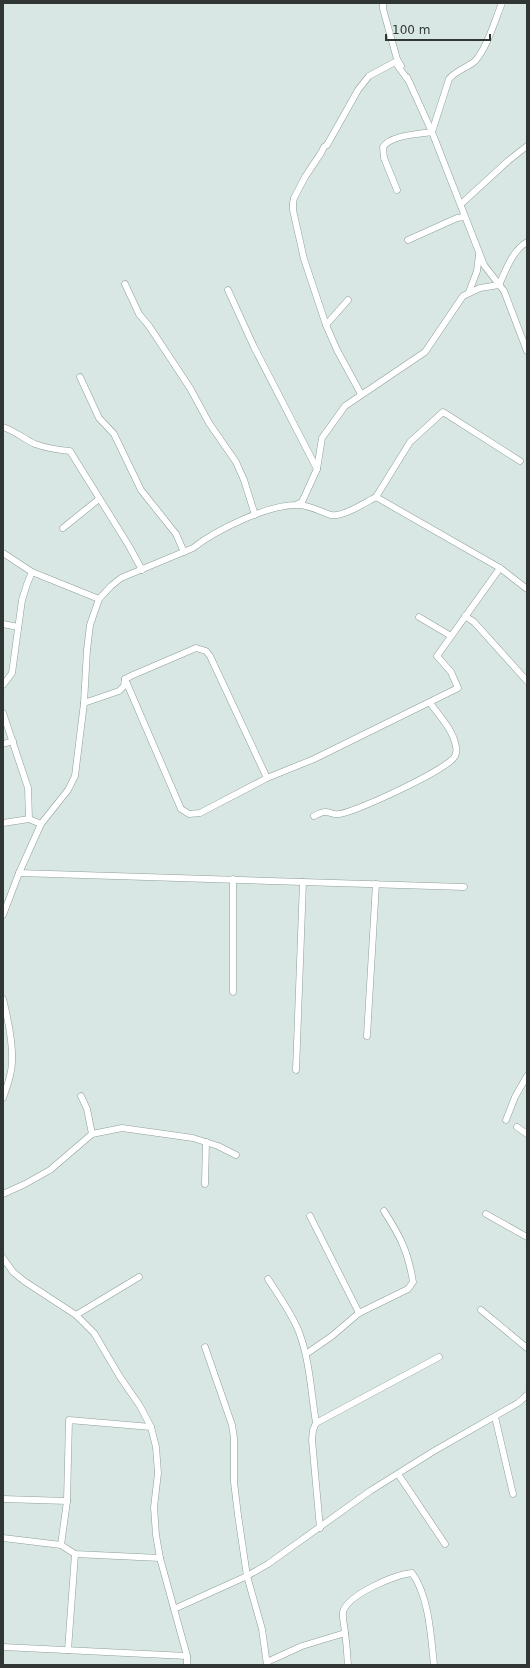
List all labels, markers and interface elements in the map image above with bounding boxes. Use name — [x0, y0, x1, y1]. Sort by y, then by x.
scale bar — [386, 16, 490, 42]
text: 100 m — [392, 23, 430, 37]

